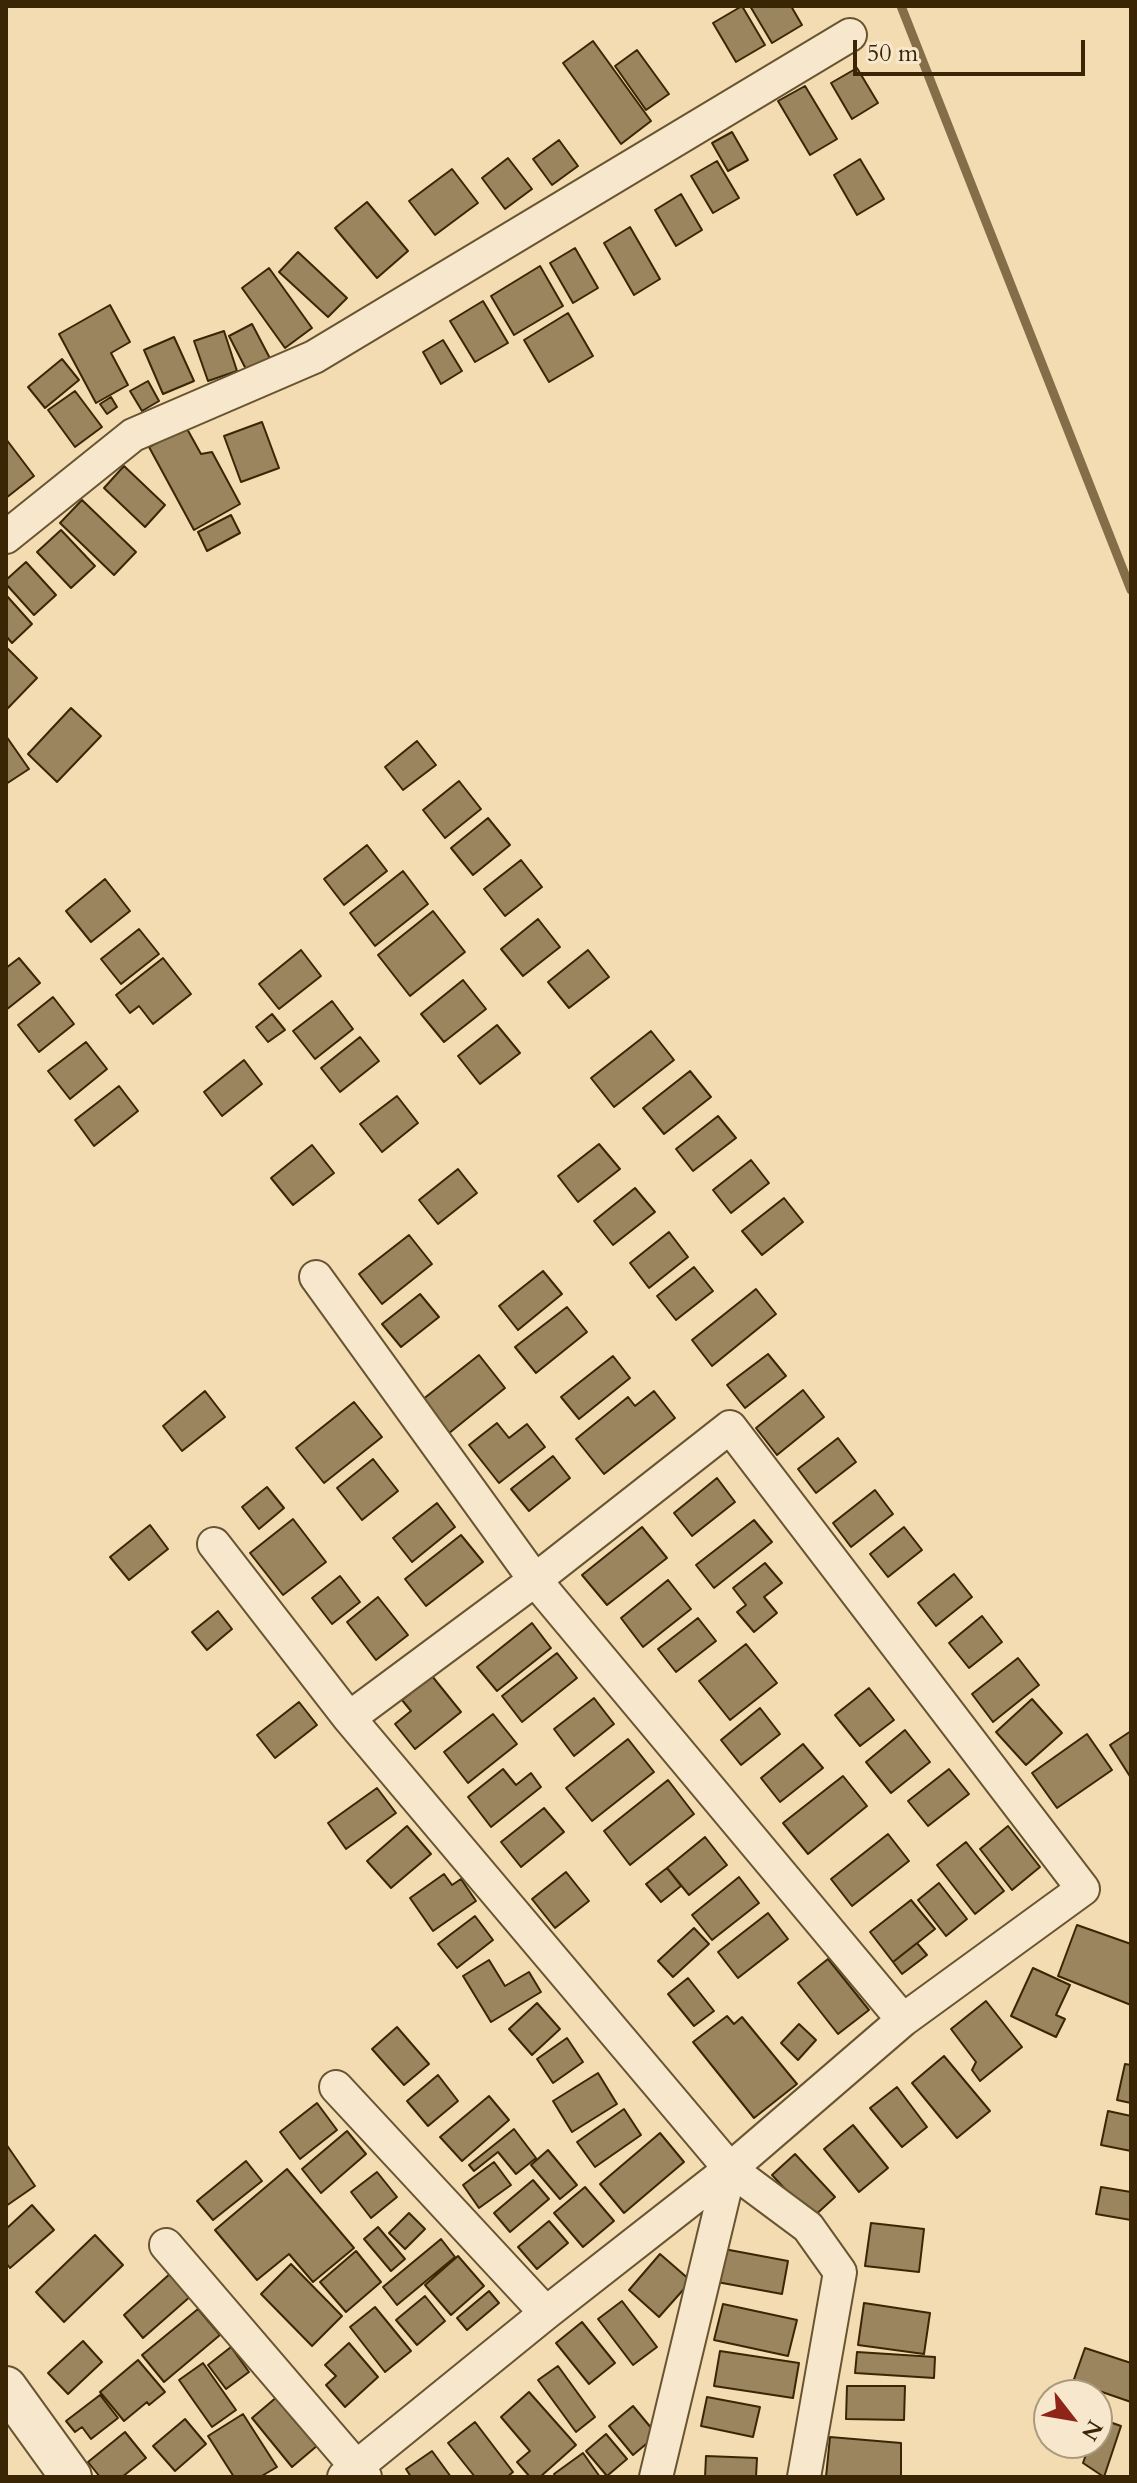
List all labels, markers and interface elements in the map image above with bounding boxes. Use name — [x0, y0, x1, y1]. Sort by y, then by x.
scale bar — [857, 24, 1089, 74]
text: 50 m — [867, 37, 918, 70]
north arrow — [1033, 2379, 1113, 2459]
text: N — [1074, 2414, 1110, 2446]

